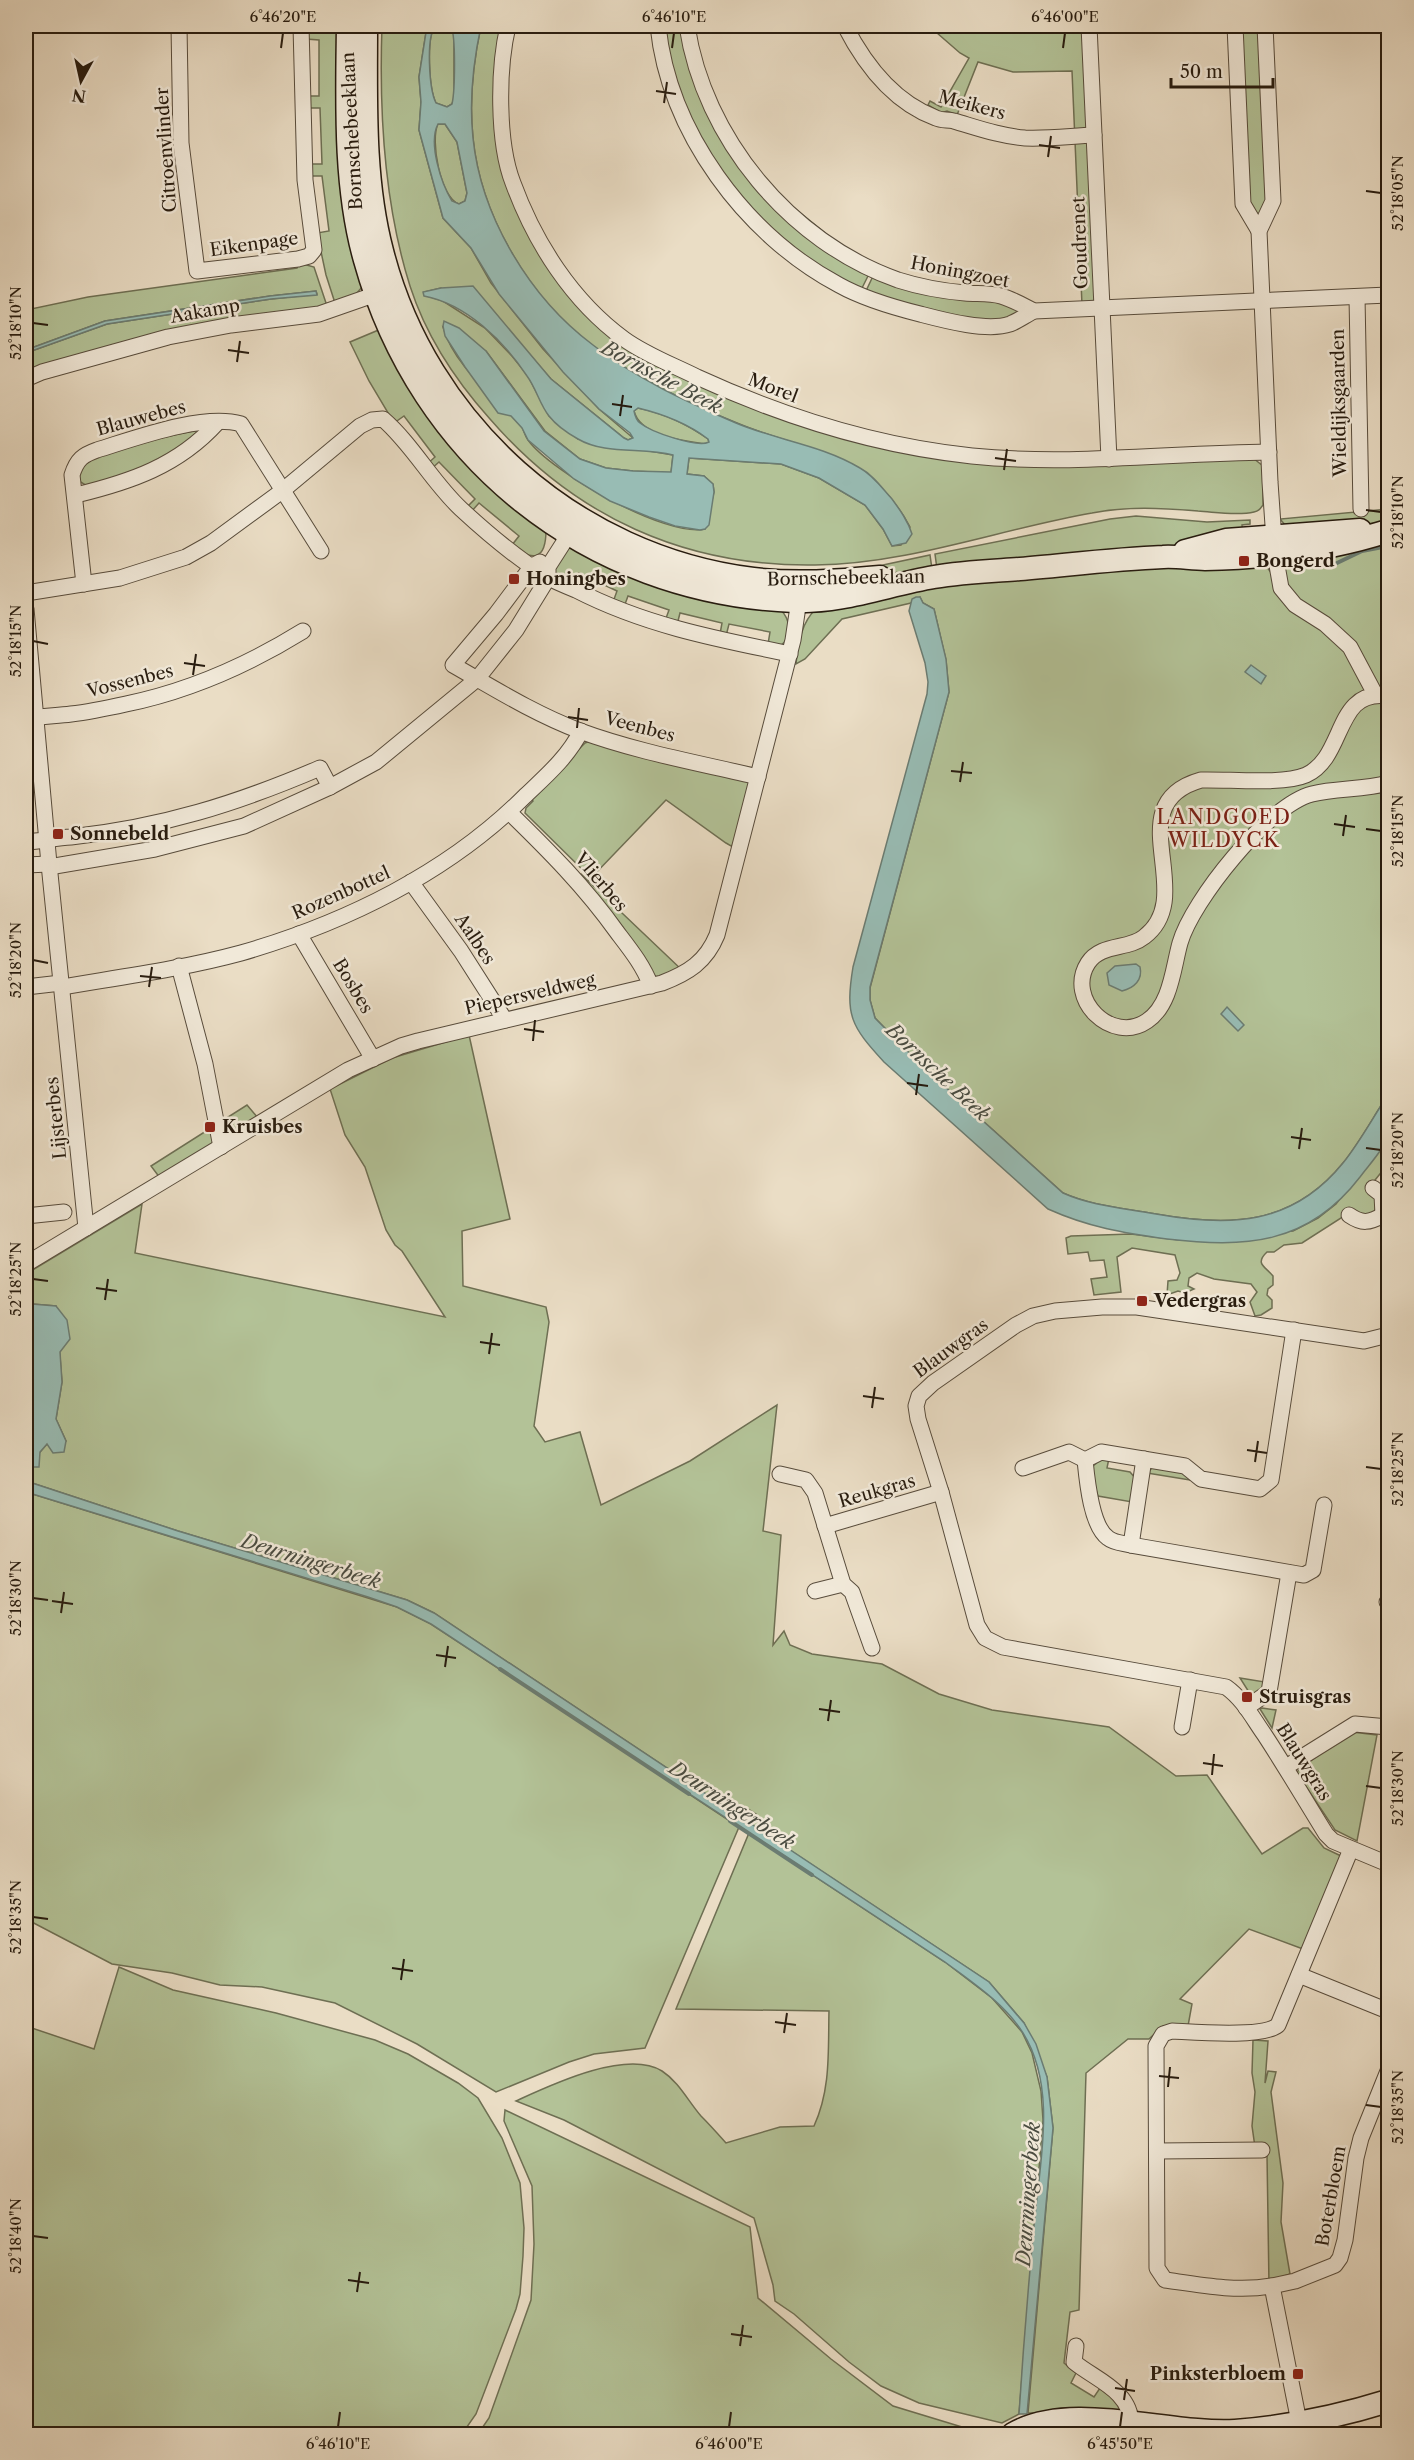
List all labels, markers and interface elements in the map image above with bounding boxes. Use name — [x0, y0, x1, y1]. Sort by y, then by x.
text: 6°46'20"E — [250, 7, 316, 26]
text: 6°46'10"E — [642, 7, 706, 26]
text: 6°46'00"E — [1031, 7, 1099, 26]
north arrow — [51, 51, 111, 111]
street label: Bornschebeeklaan — [337, 51, 367, 211]
scale bar — [1171, 51, 1273, 89]
text: 50 m — [1180, 61, 1223, 83]
text: N — [71, 85, 87, 107]
street label: Citroenvlinder — [151, 86, 181, 213]
street label: Meikers — [936, 86, 1008, 124]
text: 52°18'05"N — [1388, 155, 1407, 231]
street label: Goudrenet — [1067, 196, 1093, 290]
street label: Eikenpage — [208, 227, 300, 261]
street label: Honingzoet — [909, 252, 1012, 292]
text: 52°18'10"N — [6, 286, 25, 360]
street label: Aakamp — [168, 294, 241, 328]
street label: Wieldijksgaarden — [1327, 329, 1351, 478]
water label: Bornsche Beek — [596, 334, 727, 419]
street label: Morel — [745, 368, 801, 408]
street label: Blauwebes — [94, 396, 188, 440]
text: 52°18'10"N — [1388, 475, 1407, 549]
place label: Bongerd — [1256, 550, 1335, 572]
marker: Bongerd — [1237, 554, 1251, 568]
street label: Bornschebeeklaan — [767, 566, 925, 590]
place label: Honingbes — [526, 568, 626, 590]
marker: Honingbes — [507, 572, 521, 586]
text: 52°18'15"N — [6, 605, 25, 677]
street label: Vossenbes — [84, 660, 175, 703]
street label: Veenbes — [602, 707, 677, 747]
text: 52°18'15"N — [1388, 795, 1407, 867]
district label: LANDGOED WILDYCK — [1156, 805, 1292, 852]
place label: Sonnebeld — [70, 823, 169, 845]
marker: Sonnebeld — [51, 827, 65, 841]
street label: Vlierbes — [569, 847, 632, 916]
street label: Rozenbottel — [289, 862, 393, 924]
street label: Aalbes — [449, 908, 500, 969]
text: 52°18'20"N — [6, 922, 25, 998]
street label: Bosbes — [328, 955, 378, 1017]
street label: Piepersveldweg — [463, 968, 598, 1020]
water label: Bornsche Beek — [880, 1017, 995, 1126]
street label: Lijsterbes — [41, 1076, 71, 1160]
text: 52°18'20"N — [1388, 1112, 1407, 1188]
place label: Kruisbes — [222, 1116, 303, 1138]
marker: Kruisbes — [203, 1120, 217, 1134]
text: 52°18'25"N — [6, 1242, 25, 1316]
place label: Vedergras — [1153, 1290, 1246, 1312]
marker: Vedergras — [1135, 1294, 1149, 1308]
street label: Blauwgras — [909, 1314, 993, 1382]
text: 52°18'25"N — [1388, 1432, 1407, 1506]
street label: Reukgras — [836, 1470, 918, 1512]
water label: Deurningerbeek — [236, 1528, 384, 1594]
text: 52°18'30"N — [6, 1560, 25, 1636]
place label: Struisgras — [1259, 1686, 1351, 1708]
marker: Struisgras — [1240, 1690, 1254, 1704]
street label: Blauwgras — [1272, 1719, 1336, 1805]
text: 52°18'30"N — [1388, 1750, 1407, 1826]
water label: Deurningerbeek — [663, 1754, 800, 1855]
text: 52°18'35"N — [6, 1880, 25, 1954]
text: 52°18'35"N — [1388, 2070, 1407, 2144]
water label: Deurningerbeek — [1011, 2120, 1045, 2269]
street label: Boterbloem — [1311, 2144, 1351, 2248]
text: 52°18'40"N — [6, 2198, 25, 2274]
place label: Pinksterbloem — [1150, 2363, 1286, 2385]
marker: Pinksterbloem — [1291, 2367, 1305, 2381]
text: 6°46'10"E — [306, 2434, 370, 2453]
text: 6°46'00"E — [695, 2434, 763, 2453]
text: 6°45'50"E — [1087, 2434, 1153, 2453]

